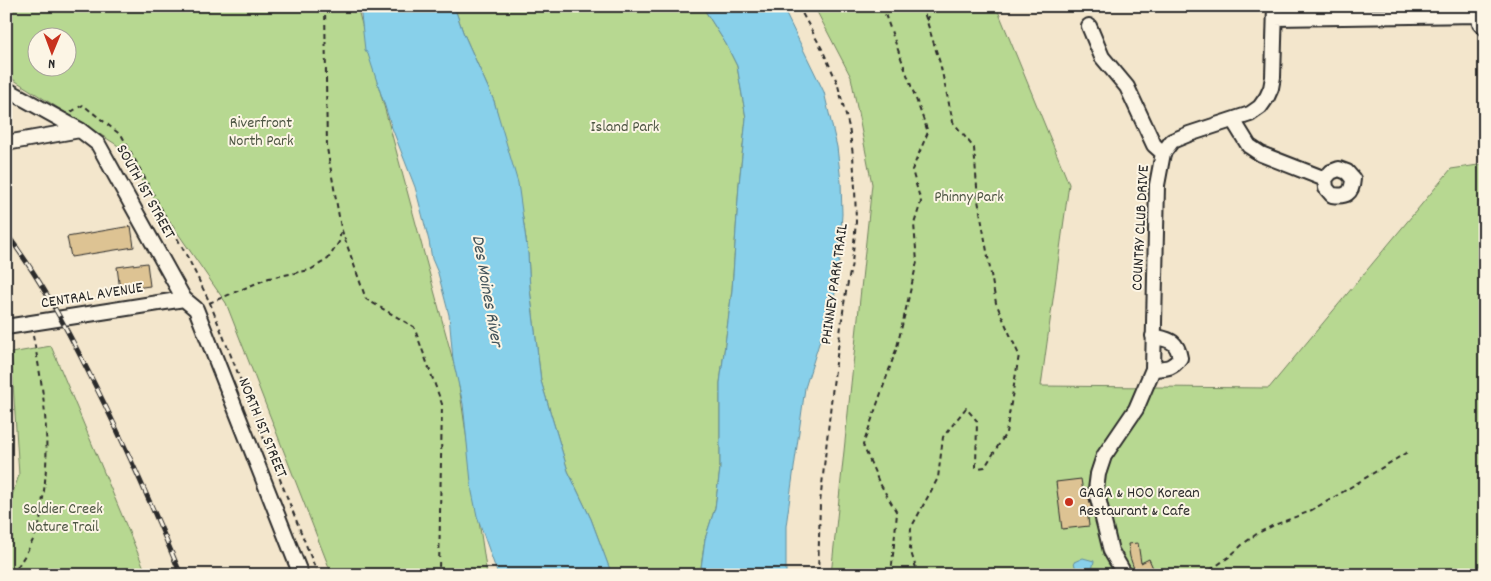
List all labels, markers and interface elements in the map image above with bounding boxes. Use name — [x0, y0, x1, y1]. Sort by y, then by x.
north arrow — [28, 28, 78, 78]
text: N — [48, 53, 55, 73]
park label: Riverfront North Park — [228, 112, 294, 153]
park label: Island Park — [591, 116, 659, 139]
street label: SOUTH 1ST STREET — [109, 141, 181, 244]
street label: COUNTRY CLUB DRIVE — [1126, 164, 1156, 291]
park label: Phinny Park — [934, 186, 1004, 209]
street label: PHINNEY PARK TRAIL — [815, 221, 855, 346]
water label: Des Moines River — [464, 233, 509, 351]
street label: CENTRAL AVENUE — [39, 276, 145, 315]
street label: NORTH 1ST STREET — [231, 375, 293, 482]
place label: GAGA & HOO Korean Restaurant & Cafe — [1079, 482, 1200, 523]
marker: GAGA & HOO Korean Restaurant & Cafe — [1063, 496, 1075, 508]
park label: Soldier Creek Nature Trail — [23, 498, 103, 539]

